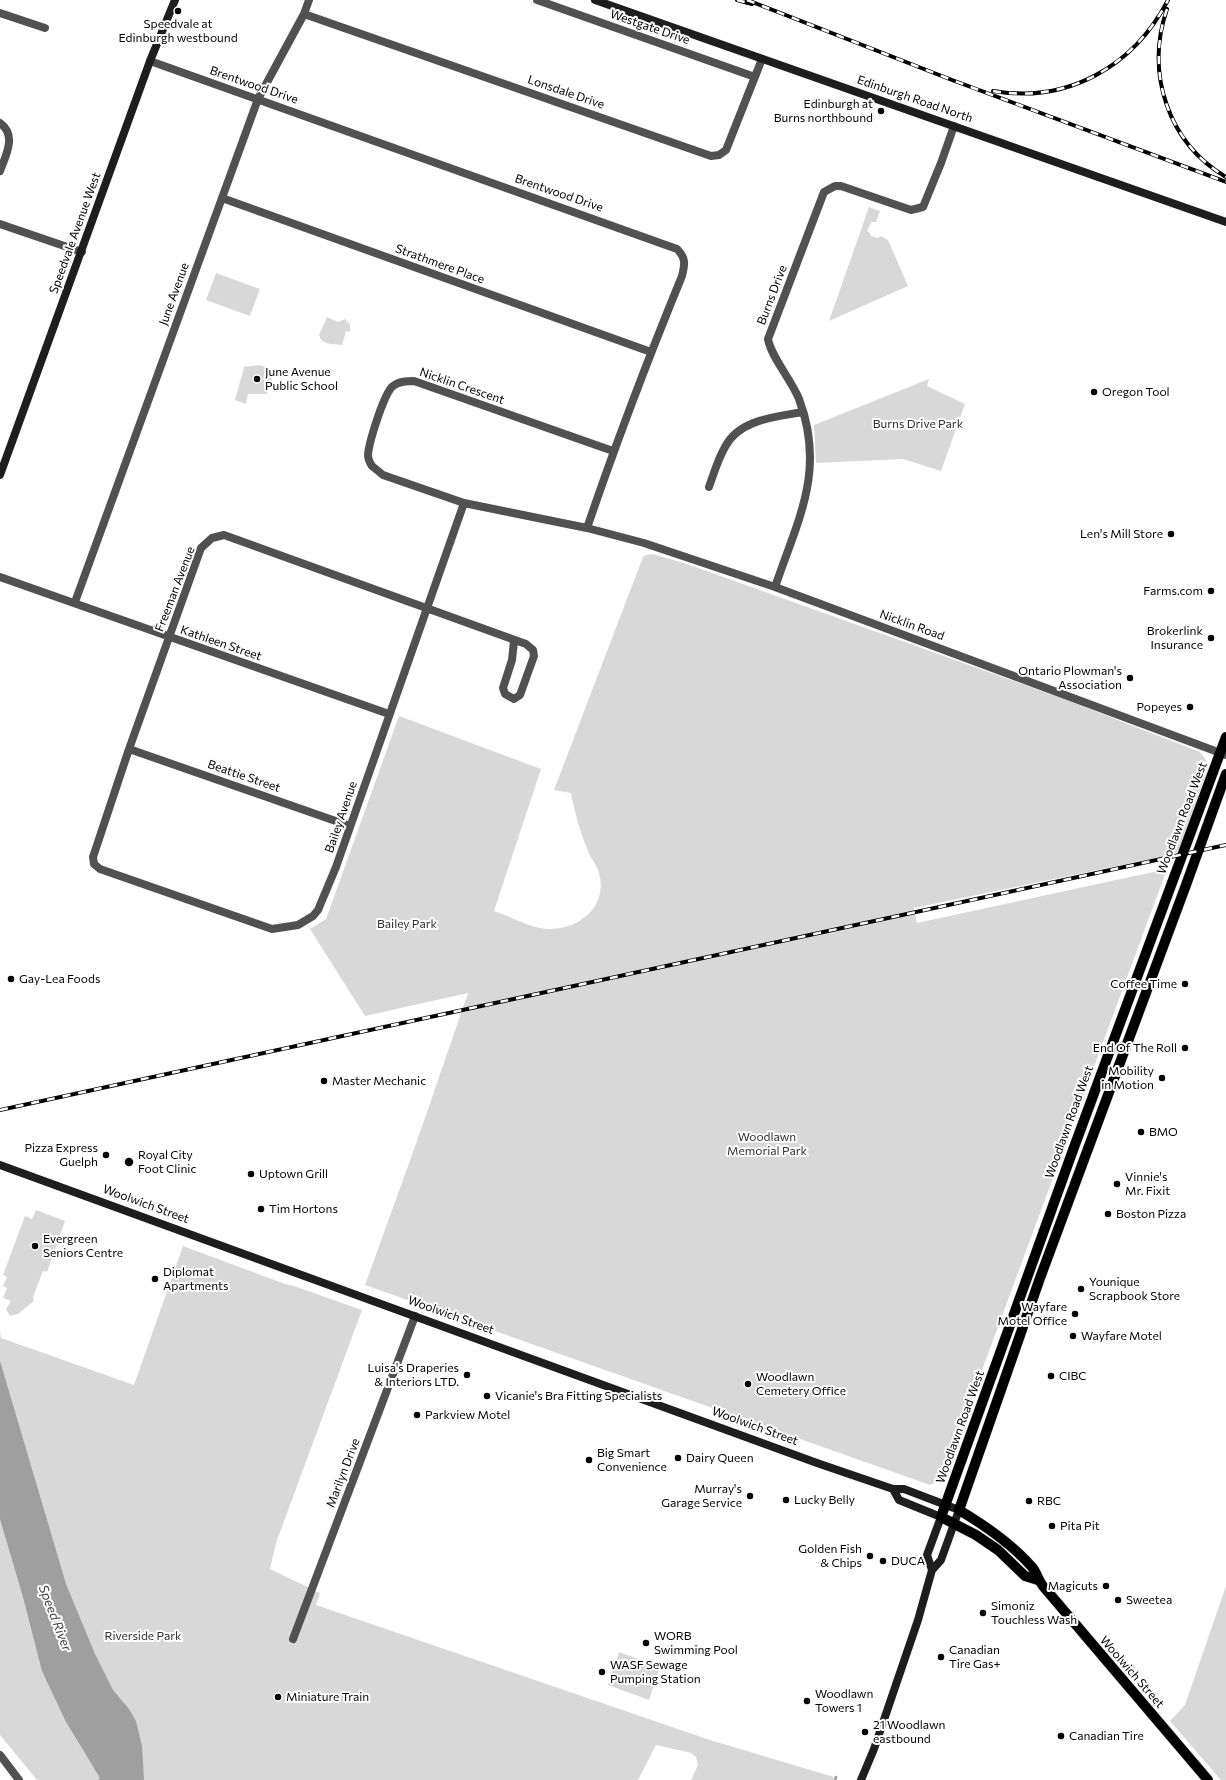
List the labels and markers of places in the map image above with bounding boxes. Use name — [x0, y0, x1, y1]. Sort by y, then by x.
marker: Speedvale at Edinburgh westbound — [173, 6, 183, 16]
place label: Speedvale at Edinburgh westbound — [118, 17, 238, 45]
place label: Edinburgh at Burns northbound — [774, 97, 873, 125]
marker: Edinburgh at Burns northbound — [876, 106, 886, 116]
place label: June Avenue Public School — [265, 365, 338, 393]
marker: June Avenue Public School — [252, 374, 262, 384]
place label: Oregon Tool — [1102, 385, 1170, 399]
marker: Oregon Tool — [1089, 387, 1099, 397]
place label: Len's Mill Store — [1080, 527, 1163, 541]
marker: Len's Mill Store — [1166, 529, 1176, 539]
place label: Farms.com — [1143, 584, 1203, 598]
marker: Farms.com — [1206, 586, 1216, 596]
place label: Brokerlink Insurance — [1147, 624, 1203, 652]
marker: Brokerlink Insurance — [1206, 633, 1216, 643]
place label: Ontario Plowman's Association — [1018, 664, 1122, 692]
marker: Ontario Plowman's Association — [1125, 673, 1135, 683]
place label: Popeyes — [1136, 700, 1182, 714]
marker: Popeyes — [1185, 702, 1195, 712]
place label: Gay-Lea Foods — [19, 972, 100, 986]
marker: Gay-Lea Foods — [6, 974, 16, 984]
place label: Coffee Time — [1110, 977, 1177, 991]
marker: Coffee Time — [1180, 979, 1190, 989]
place label: End Of The Roll — [1093, 1041, 1177, 1055]
marker: End Of The Roll — [1180, 1043, 1190, 1053]
place label: Mobility in Motion — [1101, 1064, 1154, 1092]
marker: Mobility in Motion — [1157, 1073, 1167, 1083]
place label: Master Mechanic — [332, 1074, 426, 1088]
marker: Master Mechanic — [319, 1076, 329, 1086]
place label: BMO — [1149, 1125, 1178, 1139]
marker: BMO — [1136, 1127, 1146, 1137]
place label: Pizza Express Guelph — [24, 1141, 98, 1169]
place label: Royal City Foot Clinic — [138, 1148, 196, 1176]
marker: Pizza Express Guelph — [101, 1150, 111, 1160]
marker: Royal City Foot Clinic — [123, 1156, 135, 1168]
place label: Uptown Grill — [259, 1167, 328, 1181]
marker: Uptown Grill — [246, 1169, 256, 1179]
place label: Vinnie's Mr. Fixit — [1125, 1170, 1170, 1198]
marker: Vinnie's Mr. Fixit — [1112, 1179, 1122, 1189]
place label: Tim Hortons — [269, 1202, 338, 1216]
marker: Tim Hortons — [256, 1204, 266, 1214]
place label: Boston Pizza — [1116, 1207, 1186, 1221]
marker: Boston Pizza — [1103, 1209, 1113, 1219]
place label: Evergreen Seniors Centre — [43, 1232, 123, 1260]
marker: Evergreen Seniors Centre — [30, 1241, 40, 1251]
place label: Diplomat Apartments — [163, 1265, 228, 1293]
marker: Diplomat Apartments — [150, 1274, 160, 1284]
place label: Younique Scrapbook Store — [1089, 1275, 1180, 1303]
marker: Younique Scrapbook Store — [1076, 1284, 1086, 1294]
place label: Wayfare Motel Office — [998, 1300, 1067, 1328]
marker: Wayfare Motel Office — [1070, 1309, 1080, 1319]
place label: Wayfare Motel — [1081, 1329, 1162, 1343]
marker: Wayfare Motel — [1068, 1331, 1078, 1341]
place label: Luisa's Draperies & Interiors LTD. — [368, 1361, 459, 1389]
place label: CIBC — [1059, 1369, 1087, 1383]
marker: Luisa's Draperies & Interiors LTD. — [462, 1370, 472, 1380]
place label: Woodlawn Cemetery Office — [756, 1370, 846, 1398]
marker: CIBC — [1046, 1371, 1056, 1381]
marker: Woodlawn Cemetery Office — [743, 1379, 753, 1389]
place label: Vicanie's Bra Fitting Specialists — [495, 1389, 662, 1403]
marker: Vicanie's Bra Fitting Specialists — [482, 1391, 492, 1401]
place label: Parkview Motel — [425, 1408, 510, 1422]
marker: Parkview Motel — [412, 1410, 422, 1420]
place label: Big Smart Convenience — [597, 1446, 667, 1474]
place label: Dairy Queen — [686, 1451, 754, 1465]
marker: Dairy Queen — [673, 1453, 683, 1463]
marker: Big Smart Convenience — [584, 1455, 594, 1465]
place label: Murray's Garage Service — [661, 1482, 742, 1510]
marker: Murray's Garage Service — [745, 1491, 755, 1501]
place label: Lucky Belly — [794, 1493, 855, 1507]
place label: RBC — [1037, 1494, 1061, 1508]
marker: Lucky Belly — [781, 1495, 791, 1505]
marker: RBC — [1024, 1496, 1034, 1506]
place label: Pita Pit — [1060, 1519, 1100, 1533]
marker: Pita Pit — [1047, 1521, 1057, 1531]
place label: Golden Fish & Chips — [798, 1542, 862, 1570]
marker: Golden Fish & Chips — [865, 1551, 875, 1561]
place label: DUCA — [891, 1554, 925, 1568]
marker: DUCA — [878, 1556, 888, 1566]
place label: Magicuts — [1048, 1579, 1098, 1593]
marker: Magicuts — [1101, 1581, 1111, 1591]
place label: Sweetea — [1126, 1593, 1172, 1607]
marker: Sweetea — [1113, 1595, 1123, 1605]
place label: Simoniz Touchless Wash — [991, 1599, 1077, 1627]
marker: Simoniz Touchless Wash — [978, 1608, 988, 1618]
place label: WORB Swimming Pool — [654, 1629, 738, 1657]
marker: WORB Swimming Pool — [641, 1638, 651, 1648]
place label: Canadian Tire Gas+ — [949, 1643, 1001, 1671]
marker: Canadian Tire Gas+ — [936, 1652, 946, 1662]
place label: WASF Sewage Pumping Station — [610, 1658, 701, 1686]
marker: WASF Sewage Pumping Station — [597, 1667, 607, 1677]
place label: Woodlawn Towers 1 — [815, 1687, 873, 1715]
place label: Miniature Train — [286, 1690, 369, 1704]
marker: Miniature Train — [273, 1692, 283, 1702]
marker: Woodlawn Towers 1 — [802, 1696, 812, 1706]
place label: 21 Woodlawn eastbound — [873, 1718, 945, 1746]
marker: 21 Woodlawn eastbound — [860, 1727, 870, 1737]
place label: Canadian Tire — [1069, 1729, 1144, 1743]
marker: Canadian Tire — [1056, 1731, 1066, 1741]

